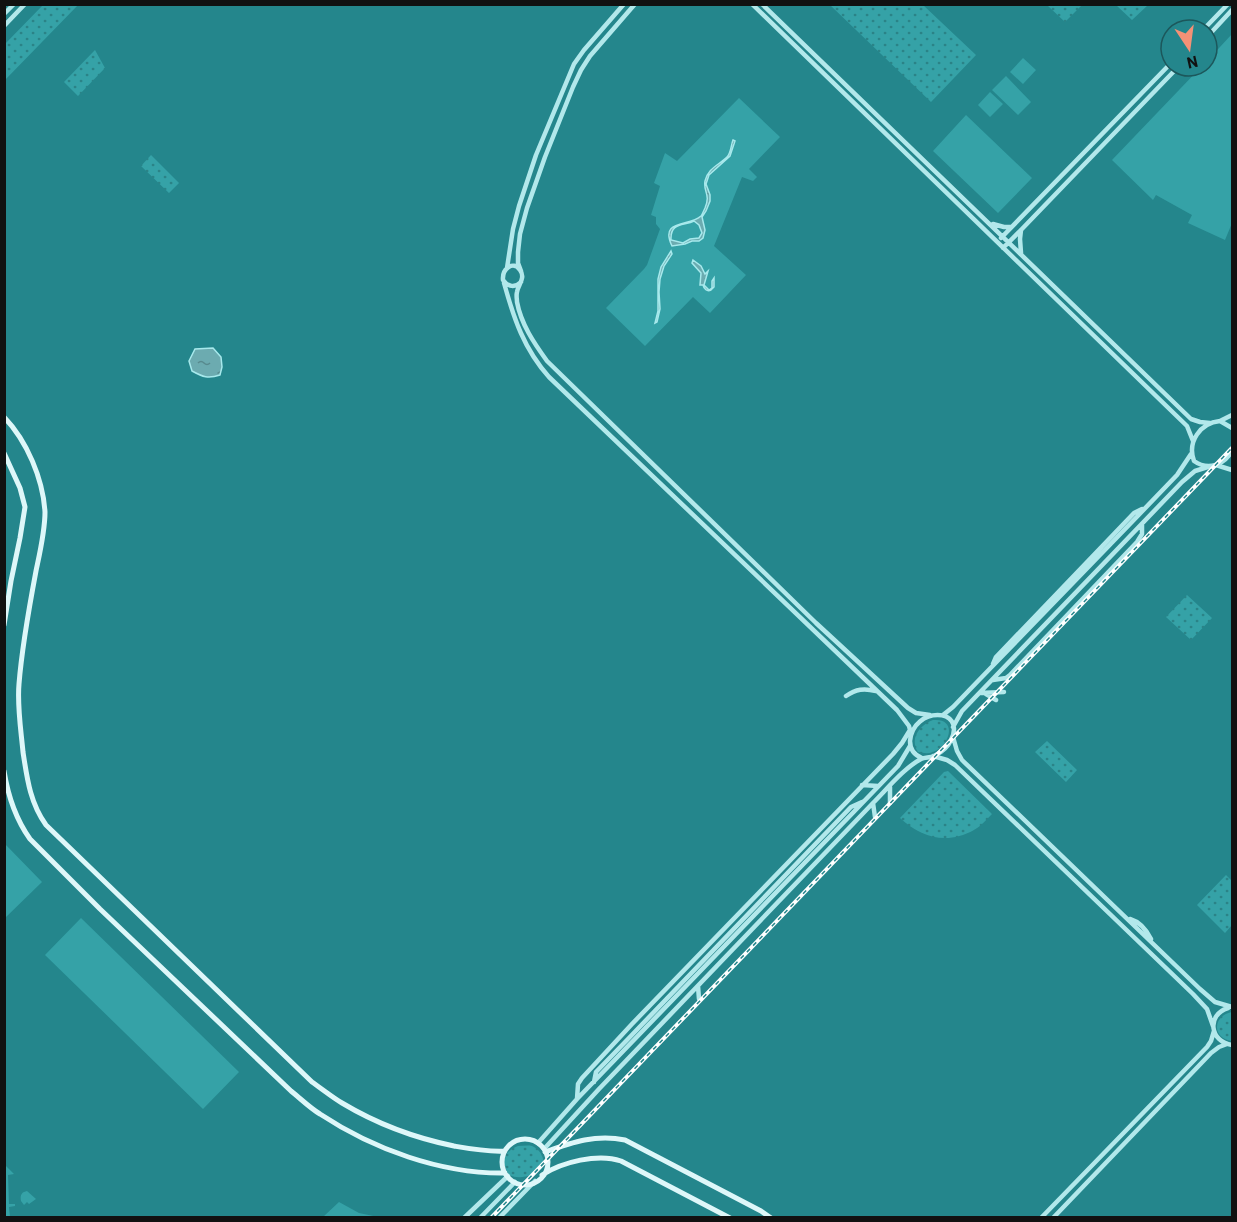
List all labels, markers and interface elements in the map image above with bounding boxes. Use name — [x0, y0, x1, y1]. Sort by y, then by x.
north arrow — [1159, 18, 1219, 78]
text: N — [1185, 53, 1200, 74]

